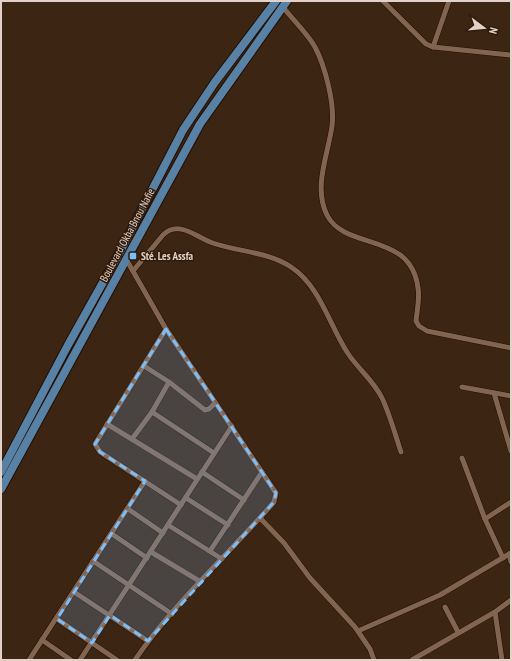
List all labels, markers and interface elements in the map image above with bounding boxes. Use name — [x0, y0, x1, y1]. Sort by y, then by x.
north arrow — [464, 8, 504, 48]
text: N — [486, 26, 501, 36]
street label: Boulevard Okba Bnou Nafie — [96, 186, 158, 284]
place label: Sté. Les Assfa — [141, 249, 194, 263]
marker: Sté. Les Assfa — [128, 251, 138, 261]

